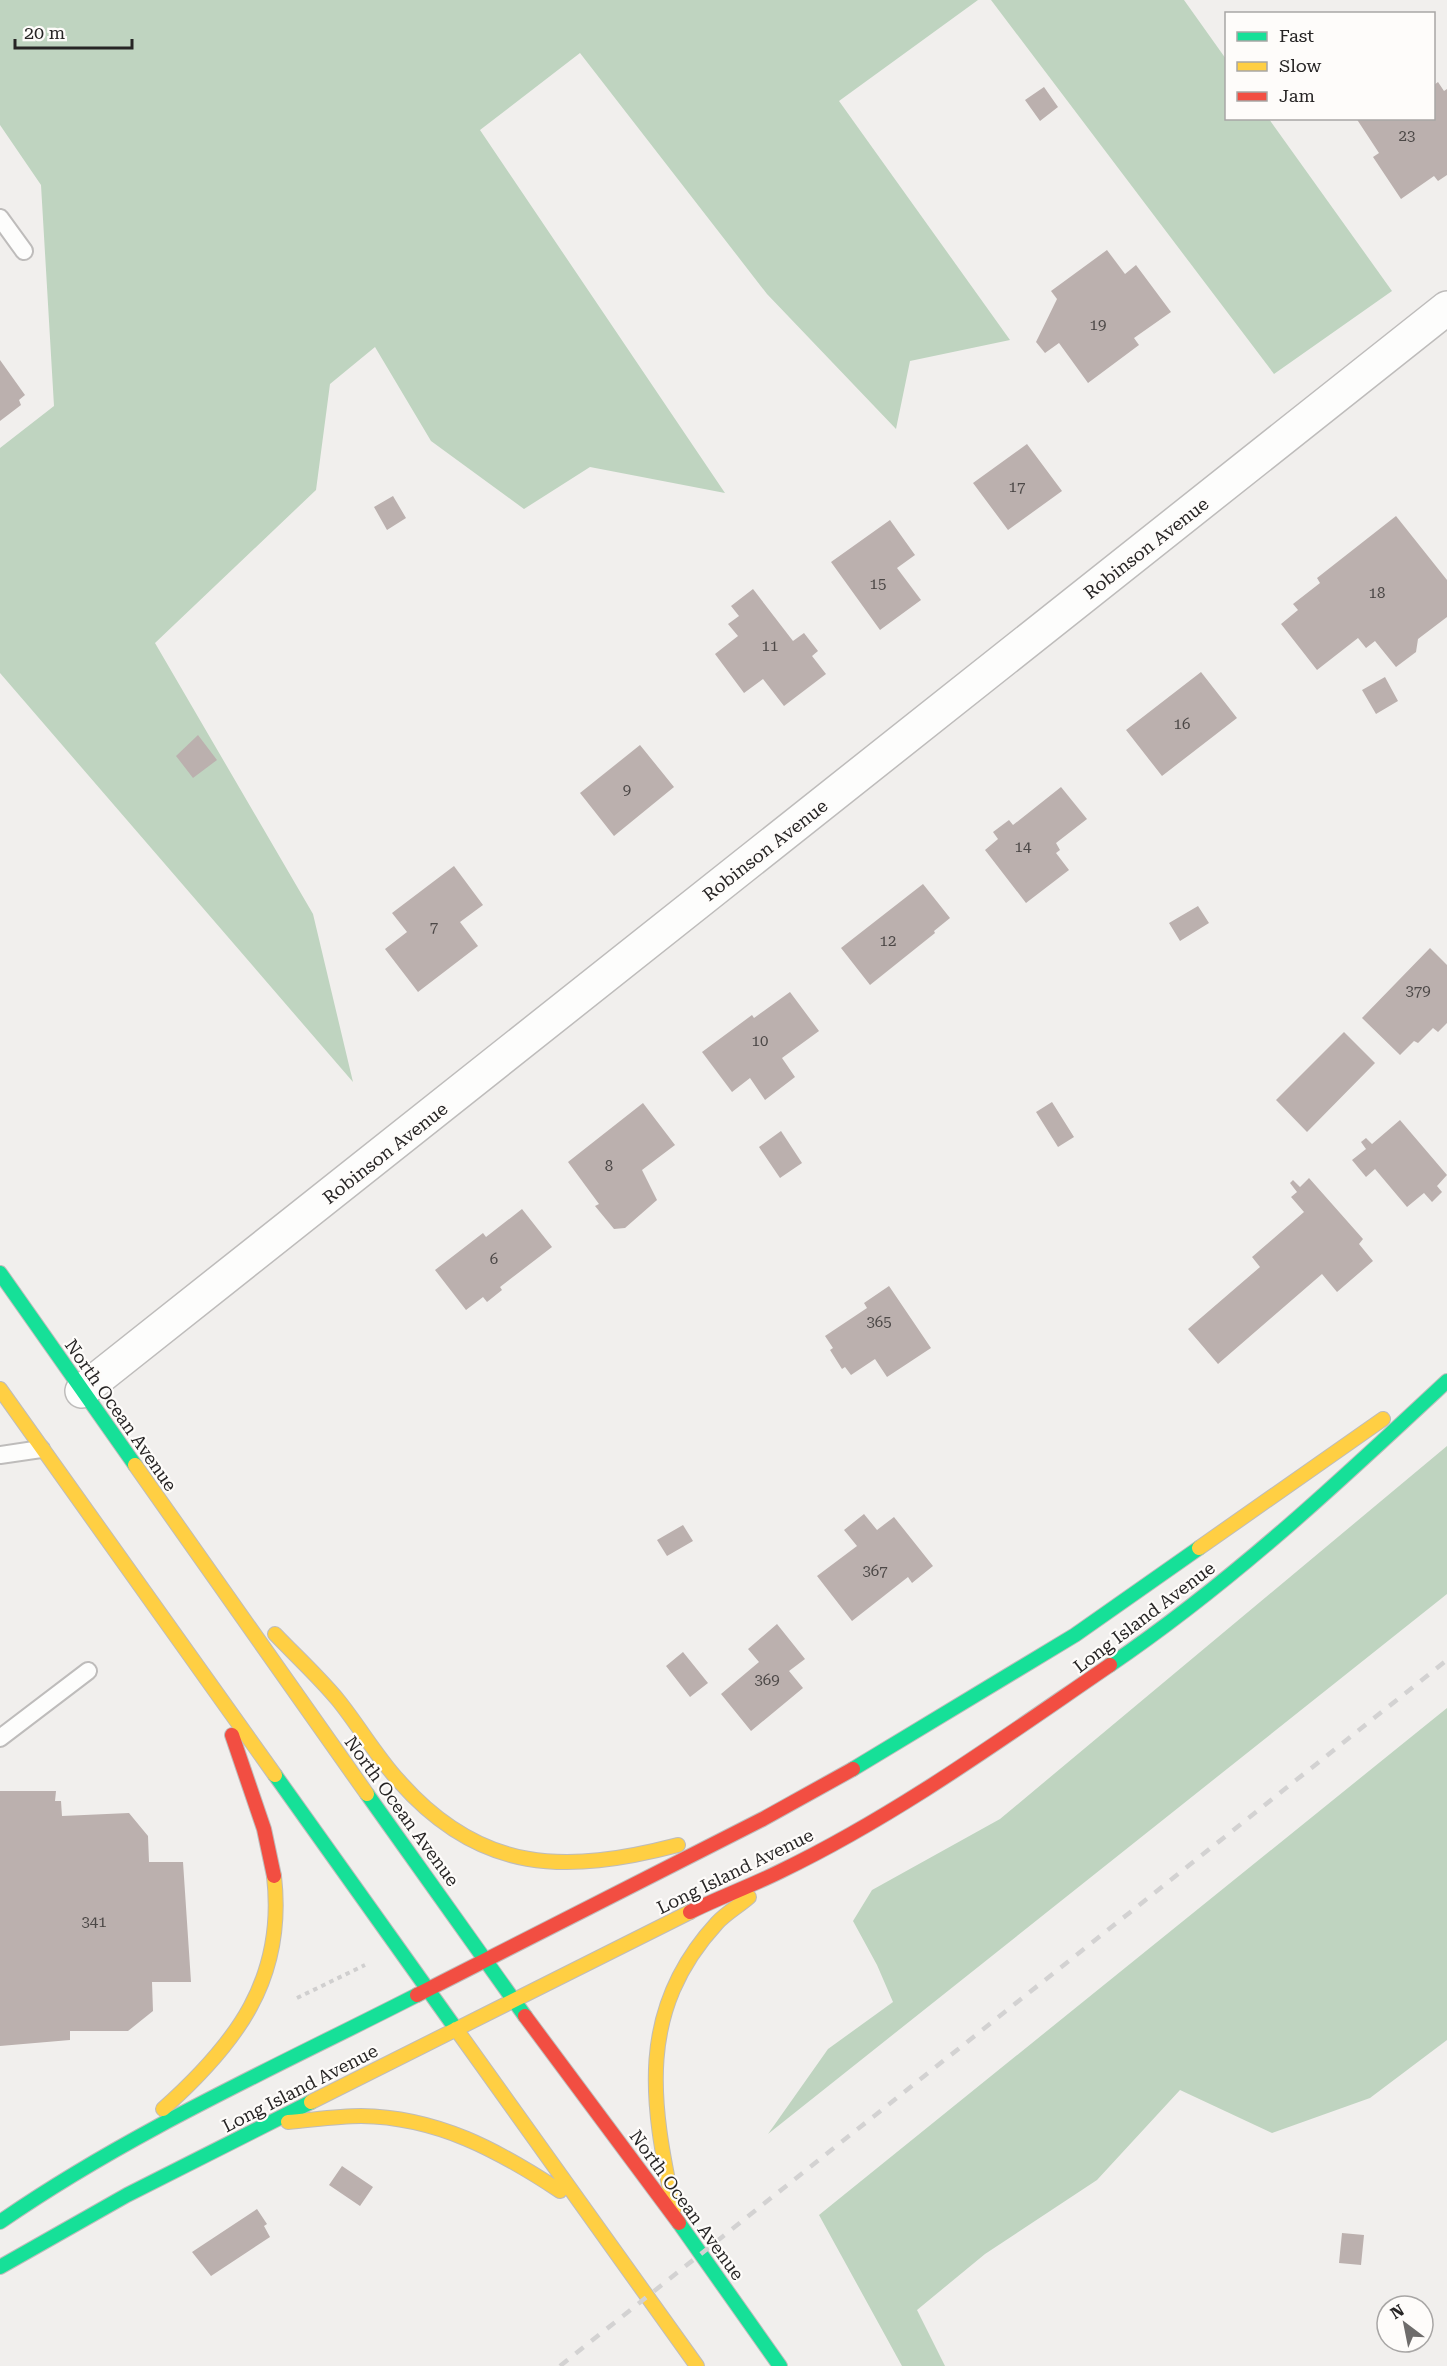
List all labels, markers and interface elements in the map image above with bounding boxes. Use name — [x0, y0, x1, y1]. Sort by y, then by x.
scale bar — [15, 12, 132, 50]
legend — [1225, 12, 1435, 120]
text: 20 m — [24, 22, 65, 43]
text: Fast — [1279, 25, 1314, 46]
text: Slow — [1279, 55, 1321, 76]
text: Jam — [1279, 85, 1315, 106]
house number: 23 — [1399, 127, 1415, 145]
house number: 19 — [1090, 316, 1106, 334]
house number: 17 — [1009, 478, 1025, 496]
street label: Robinson Avenue — [1079, 493, 1213, 603]
house number: 15 — [870, 575, 886, 593]
house number: 18 — [1369, 584, 1385, 602]
house number: 11 — [762, 637, 778, 655]
house number: 16 — [1174, 715, 1190, 733]
house number: 9 — [623, 781, 631, 799]
street label: Robinson Avenue — [698, 795, 832, 905]
house number: 14 — [1015, 838, 1032, 856]
house number: 7 — [430, 918, 438, 936]
house number: 12 — [880, 932, 896, 950]
house number: 379 — [1405, 982, 1431, 1000]
house number: 10 — [752, 1032, 768, 1050]
street label: Robinson Avenue — [318, 1098, 452, 1208]
house number: 8 — [605, 1157, 613, 1175]
house number: 6 — [490, 1250, 498, 1268]
house number: 365 — [866, 1313, 892, 1331]
street label: North Ocean Avenue — [61, 1335, 181, 1495]
street label: Long Island Avenue — [1069, 1557, 1219, 1677]
house number: 367 — [862, 1562, 888, 1580]
house number: 369 — [754, 1671, 780, 1689]
street label: North Ocean Avenue — [340, 1732, 464, 1890]
street label: Long Island Avenue — [653, 1824, 817, 1918]
house number: 341 — [81, 1913, 107, 1931]
street label: Long Island Avenue — [219, 2040, 381, 2136]
street label: North Ocean Avenue — [625, 2126, 749, 2284]
north arrow — [1375, 2294, 1435, 2354]
text: N — [1387, 2300, 1408, 2323]

